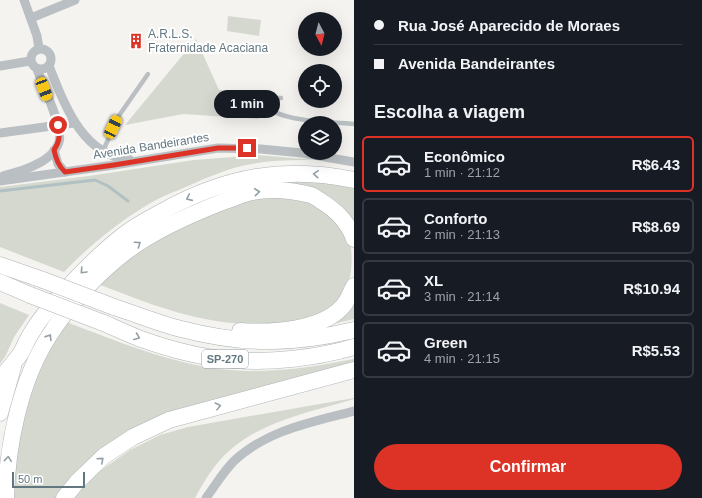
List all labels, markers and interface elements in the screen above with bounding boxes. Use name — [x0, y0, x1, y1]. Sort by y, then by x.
north arrow — [298, 12, 342, 56]
map controls — [298, 12, 342, 160]
text: Rua José Aparecido de Moraes — [398, 17, 620, 34]
place label: A.R.L.S. Fraternidade Acaciana — [148, 27, 268, 55]
building icon: A.R.L.S. Fraternidade Acaciana — [127, 32, 145, 50]
text: Avenida Bandeirantes — [398, 55, 555, 72]
button: locate — [298, 64, 342, 108]
car — [34, 76, 54, 102]
callout: 1 min — [214, 90, 280, 118]
text: 1 min — [230, 96, 264, 111]
text: Escolha a viagem — [374, 102, 525, 122]
car — [102, 114, 124, 140]
route start — [49, 116, 67, 134]
button: layers — [298, 116, 342, 160]
street label: Avenida Bandeirantes — [92, 130, 210, 162]
route end — [238, 139, 256, 157]
icon: car — [376, 146, 412, 182]
text: Econômico — [424, 148, 505, 165]
text: R$6.43 — [632, 156, 680, 173]
text: 1 min · 21:12 — [424, 165, 500, 180]
one-way arrow — [313, 170, 319, 179]
one-way arrow — [254, 188, 260, 197]
one-way arrow — [186, 193, 193, 201]
icon: car — [376, 208, 412, 244]
text: Conforto — [424, 210, 487, 227]
text: R$8.69 — [632, 218, 680, 235]
text: 2 min · 21:13 — [424, 227, 500, 242]
one-way arrow — [134, 242, 141, 249]
one-way arrow — [80, 266, 88, 274]
icon: car — [376, 270, 412, 306]
text: XL — [424, 272, 443, 289]
text: R$10.94 — [623, 280, 680, 297]
text: 3 min · 21:14 — [424, 289, 500, 304]
icon: car — [376, 332, 412, 368]
one-way arrow — [134, 333, 141, 341]
one-way arrow — [44, 334, 52, 341]
text: Green — [424, 334, 467, 351]
text: R$5.53 — [632, 342, 680, 359]
road number: SP-270 — [202, 350, 248, 368]
text: 4 min · 21:15 — [424, 351, 500, 366]
one-way arrow — [214, 402, 221, 411]
button: Confirmar — [374, 444, 682, 490]
one-way arrow — [4, 456, 13, 462]
one-way arrow — [96, 457, 103, 464]
scale bar — [12, 470, 85, 489]
text: 50 m — [18, 473, 42, 485]

